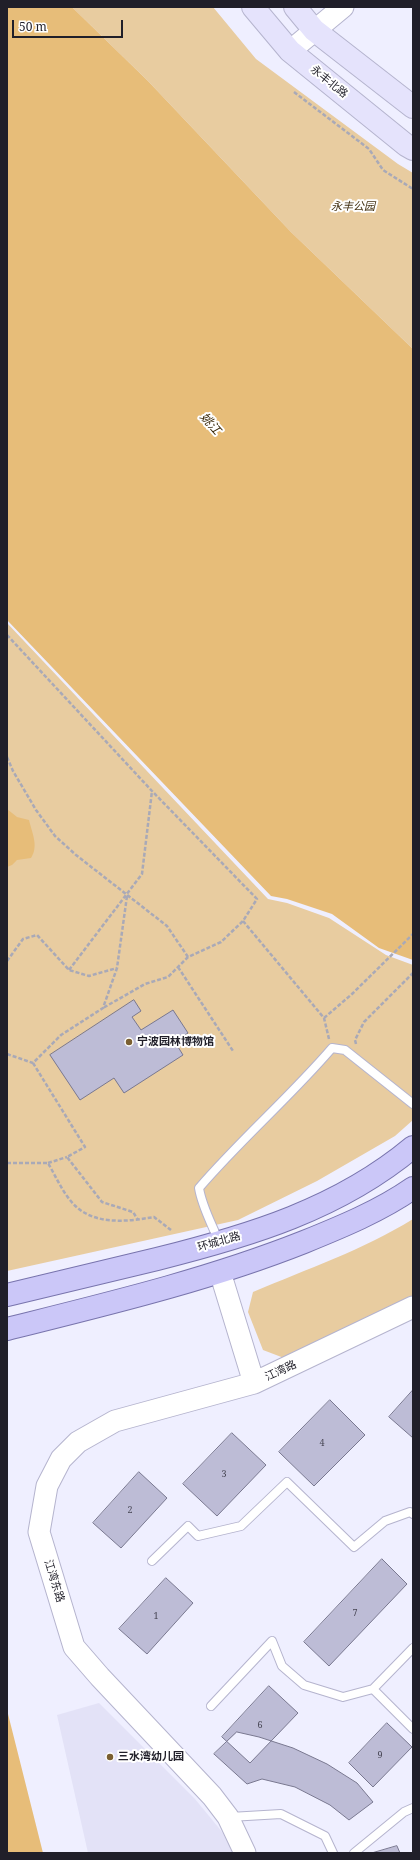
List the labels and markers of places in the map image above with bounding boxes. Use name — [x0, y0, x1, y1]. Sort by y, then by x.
place label: 宁波园林博物馆 — [137, 1035, 214, 1049]
marker: 宁波园林博物馆 — [124, 1037, 134, 1047]
place label: 三水湾幼儿园 — [118, 1750, 184, 1764]
marker: 三水湾幼儿园 — [105, 1752, 115, 1762]

